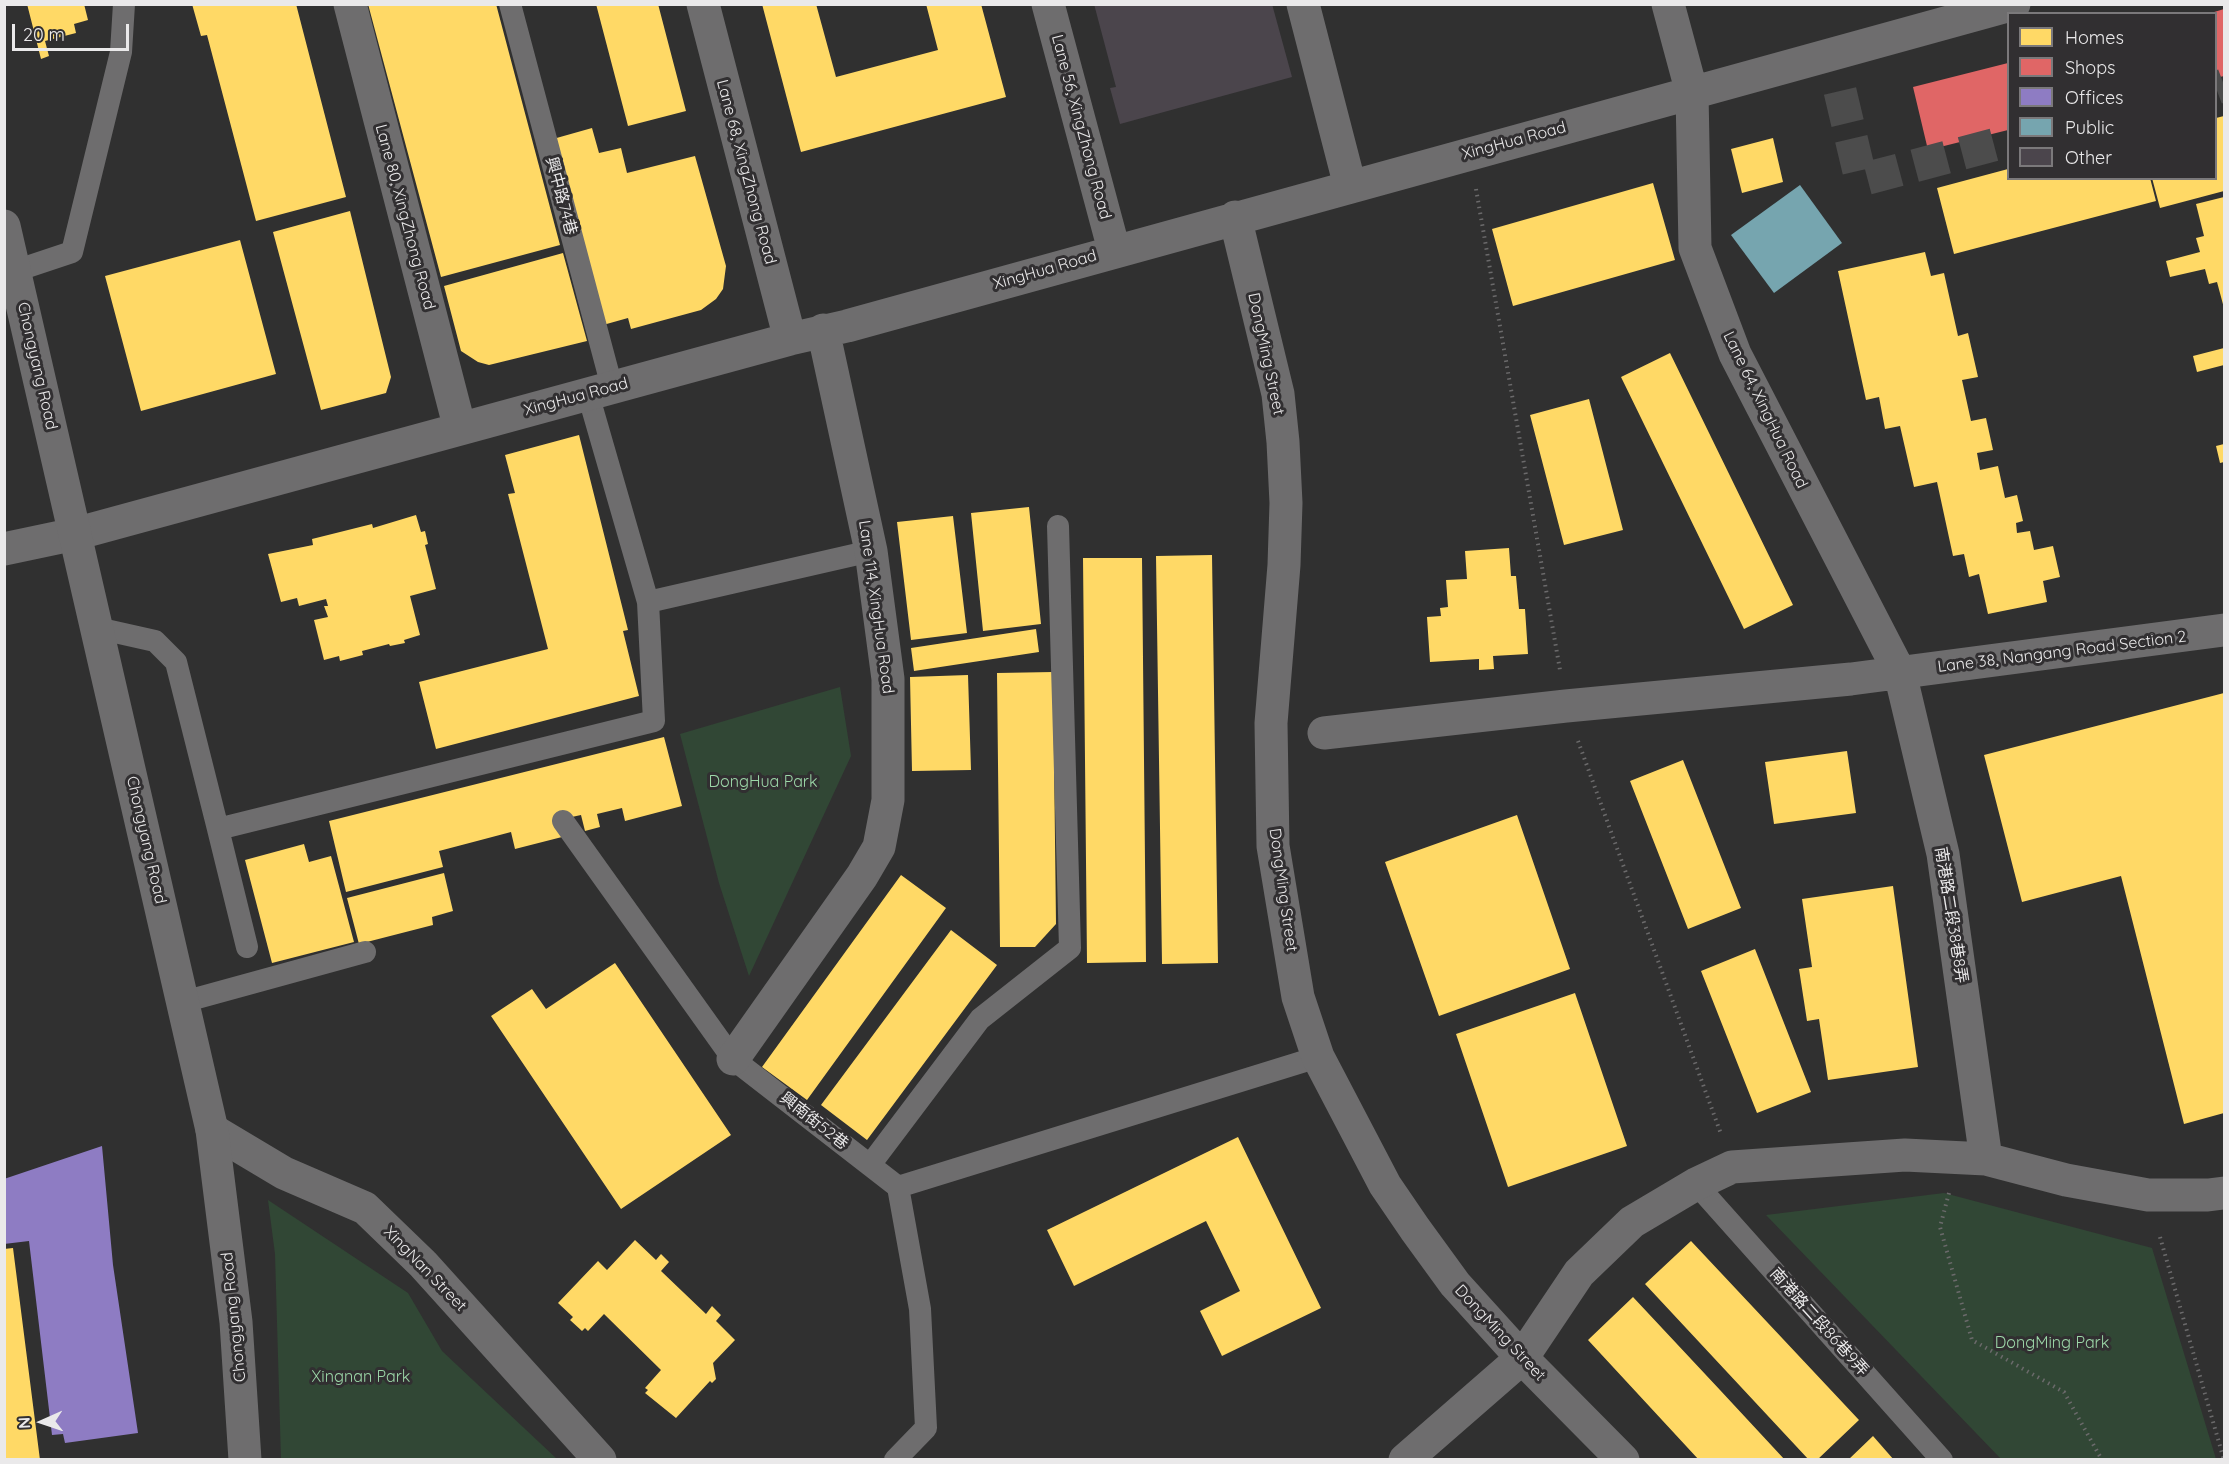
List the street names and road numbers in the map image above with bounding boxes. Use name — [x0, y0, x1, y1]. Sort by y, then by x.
street label: Lane 56, XingZhong Road — [1047, 33, 1115, 221]
street label: Lane 68, XingZhong Road — [712, 78, 780, 266]
street label: XingHua Road — [1460, 118, 1568, 164]
street label: Lane 80, XingZhong Road — [371, 122, 439, 312]
street label: 興中路74巷 — [541, 155, 581, 237]
street label: XingHua Road — [991, 246, 1099, 294]
street label: DongMing Street — [1244, 291, 1288, 417]
street label: Chongyang Road — [13, 300, 61, 432]
street label: Lane 64, XingHua Road — [1719, 328, 1811, 492]
street label: XingHua Road — [522, 374, 630, 420]
street label: Lane 114, XingHua Road — [854, 519, 898, 695]
street label: Lane 38, Nangang Road Section 2 — [1936, 627, 2188, 677]
street label: Chongyang Road — [122, 774, 170, 906]
street label: DongMing Street — [1265, 827, 1301, 953]
street label: 南港路二段38巷8弄 — [1931, 846, 1971, 984]
street label: 興南街52巷 — [776, 1088, 852, 1154]
street label: XingNan Street — [380, 1222, 470, 1316]
street label: Chongyang Road — [218, 1251, 250, 1383]
street label: 南港路二段86巷9弄 — [1766, 1264, 1872, 1380]
street label: DongMing Street — [1451, 1281, 1549, 1385]

